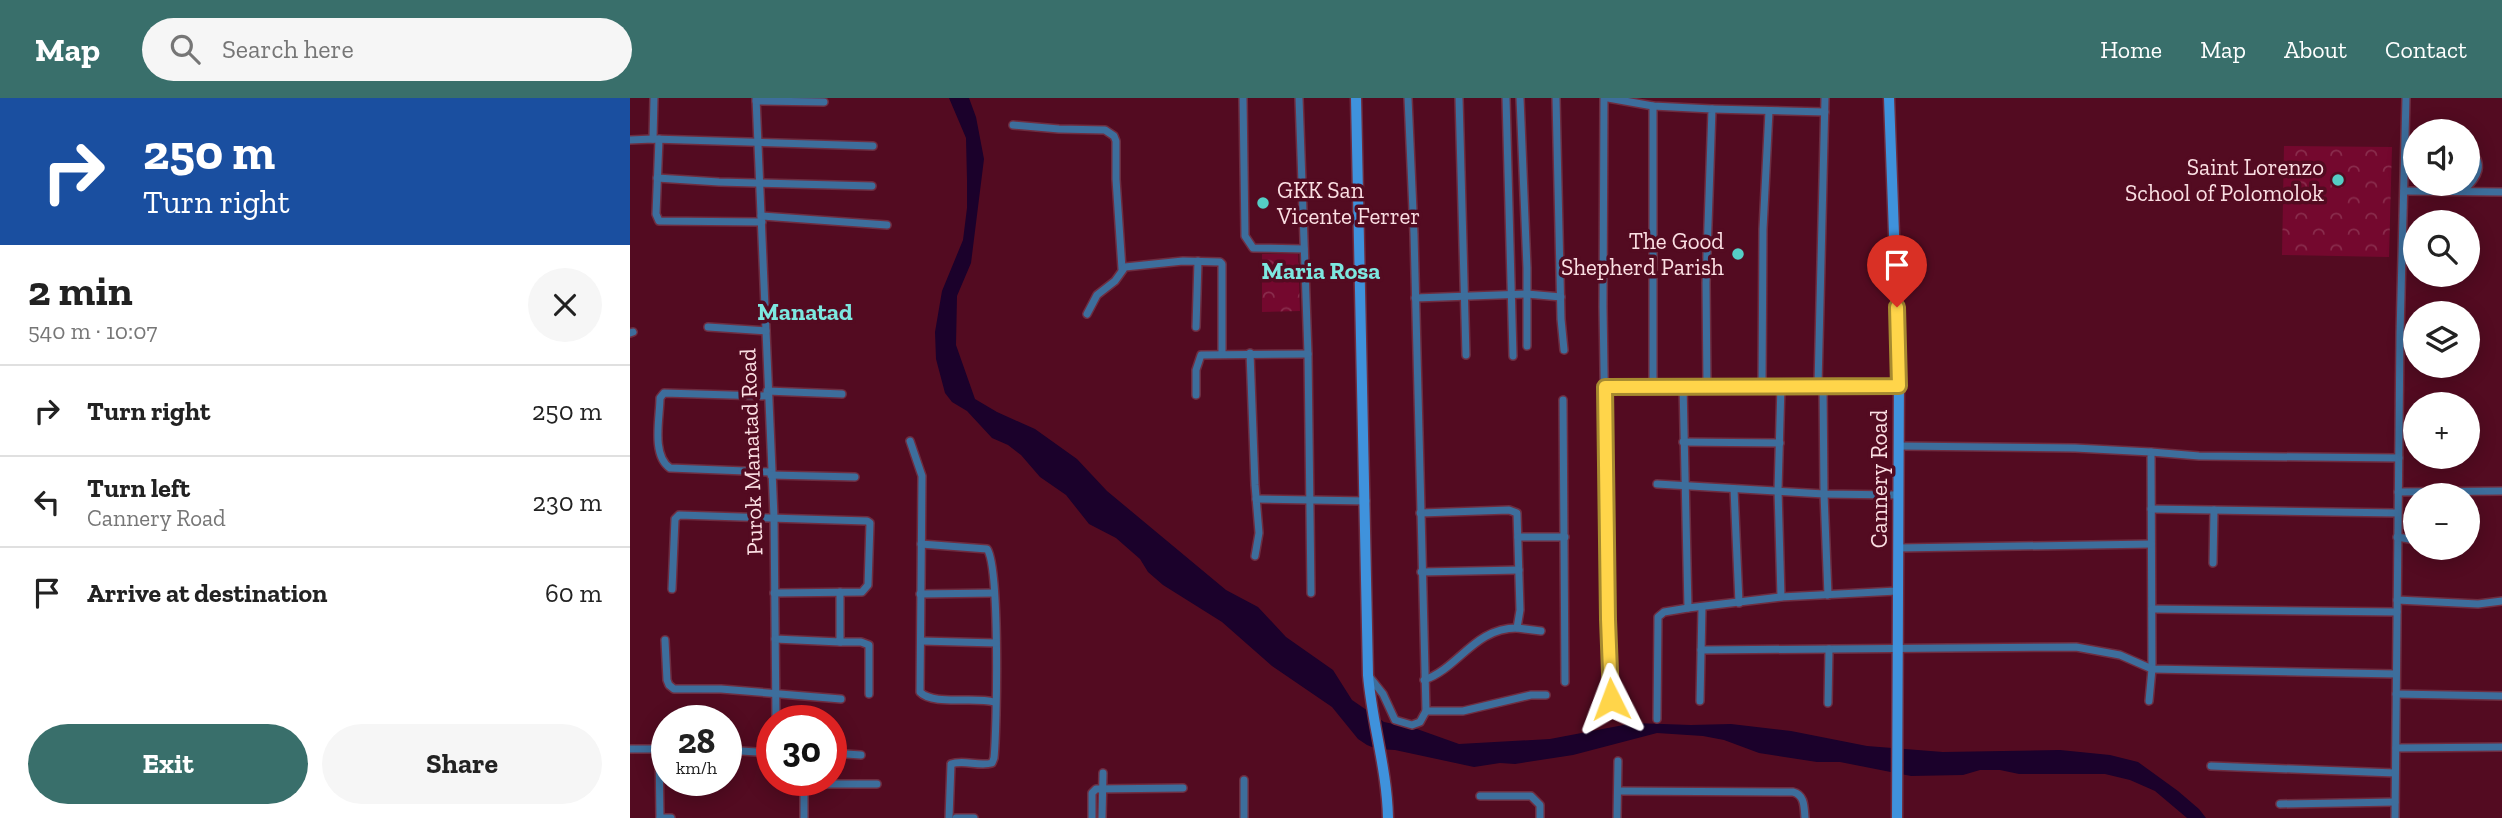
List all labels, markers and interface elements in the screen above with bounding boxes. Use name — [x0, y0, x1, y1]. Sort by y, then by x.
search box — [142, 18, 632, 81]
text: Map — [35, 30, 100, 69]
icon: search — [166, 30, 204, 68]
text: Search here — [222, 33, 354, 65]
text: Home — [2100, 35, 2162, 64]
text: Map — [2200, 35, 2246, 64]
text: About — [2284, 35, 2347, 64]
text: Contact — [2385, 35, 2467, 64]
map controls — [2403, 119, 2480, 560]
button: sound — [2403, 119, 2480, 196]
text: 250 m — [143, 123, 275, 182]
icon: right — [28, 126, 119, 217]
place label: Saint Lorenzo School of Polomolok — [2125, 153, 2324, 207]
marker: Saint Lorenzo School of Polomolok — [2330, 172, 2346, 188]
place label: GKK San Vicente Ferrer — [1276, 176, 1420, 230]
text: Turn right — [143, 183, 290, 221]
marker: GKK San Vicente Ferrer — [1255, 195, 1271, 211]
button: search — [2403, 210, 2480, 287]
place label: The Good Shepherd Parish — [1561, 227, 1724, 281]
pin — [1867, 235, 1927, 307]
marker: The Good Shepherd Parish — [1730, 246, 1746, 262]
icon: arrive — [1878, 246, 1916, 284]
district label: Maria Rosa — [1262, 256, 1380, 285]
text: 2 min — [28, 265, 133, 316]
button: close — [528, 268, 602, 342]
district label: Manatad — [757, 297, 853, 326]
button: layers — [2403, 301, 2480, 378]
text: 540 m · 10:07 — [28, 317, 157, 345]
street label: Purok Manatad Road — [733, 348, 769, 556]
icon: right — [28, 392, 66, 430]
button: + — [2403, 392, 2480, 469]
text: Turn right — [87, 395, 210, 427]
text: 250 m — [532, 395, 602, 427]
street label: Cannery Road — [1865, 409, 1893, 548]
text: Turn left — [87, 472, 190, 504]
icon: left — [28, 483, 66, 521]
button: − — [2403, 483, 2480, 560]
text: 230 m — [533, 486, 602, 518]
text: Cannery Road — [87, 504, 226, 532]
icon: arrive — [28, 574, 66, 612]
text: Arrive at destination — [87, 577, 327, 609]
text: 60 m — [545, 577, 602, 609]
position arrow — [1574, 662, 1648, 736]
speed limit sign: 30 — [756, 705, 847, 796]
text: 28 — [678, 720, 715, 762]
button: Exit — [28, 724, 308, 804]
button: Share — [322, 724, 602, 804]
text: km/h — [676, 757, 717, 779]

